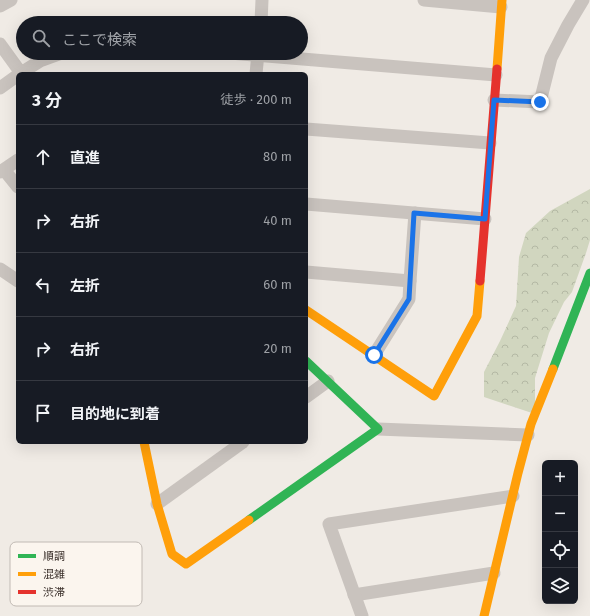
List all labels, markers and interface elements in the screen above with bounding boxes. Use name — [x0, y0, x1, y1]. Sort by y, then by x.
search box — [16, 16, 308, 60]
icon: search — [30, 27, 52, 49]
text: ここで検索 — [62, 31, 137, 49]
text: 3 分 — [32, 90, 62, 111]
text: 徒歩 · 200 m — [220, 92, 292, 107]
route end — [531, 93, 549, 111]
icon: ahead — [32, 146, 54, 168]
text: 直進 — [70, 149, 100, 167]
text: 80 m — [263, 149, 292, 164]
icon: right — [32, 210, 54, 232]
text: 右折 — [70, 213, 100, 231]
text: 40 m — [263, 213, 292, 228]
icon: left — [32, 274, 54, 296]
text: 左折 — [70, 277, 100, 295]
text: 60 m — [263, 277, 292, 292]
icon: right — [32, 338, 54, 360]
text: 右折 — [70, 341, 100, 359]
text: 20 m — [264, 341, 292, 356]
route start — [365, 346, 383, 364]
icon: arrive — [32, 402, 54, 424]
text: 目的地に到着 — [70, 405, 160, 423]
map controls — [542, 460, 578, 604]
button: + — [542, 460, 578, 496]
button: − — [542, 496, 578, 532]
button: locate — [542, 532, 578, 568]
legend — [10, 542, 142, 606]
text: 順調 — [43, 550, 65, 563]
text: 混雑 — [43, 568, 65, 581]
button: layers — [542, 568, 578, 604]
text: 渋滞 — [43, 586, 65, 599]

